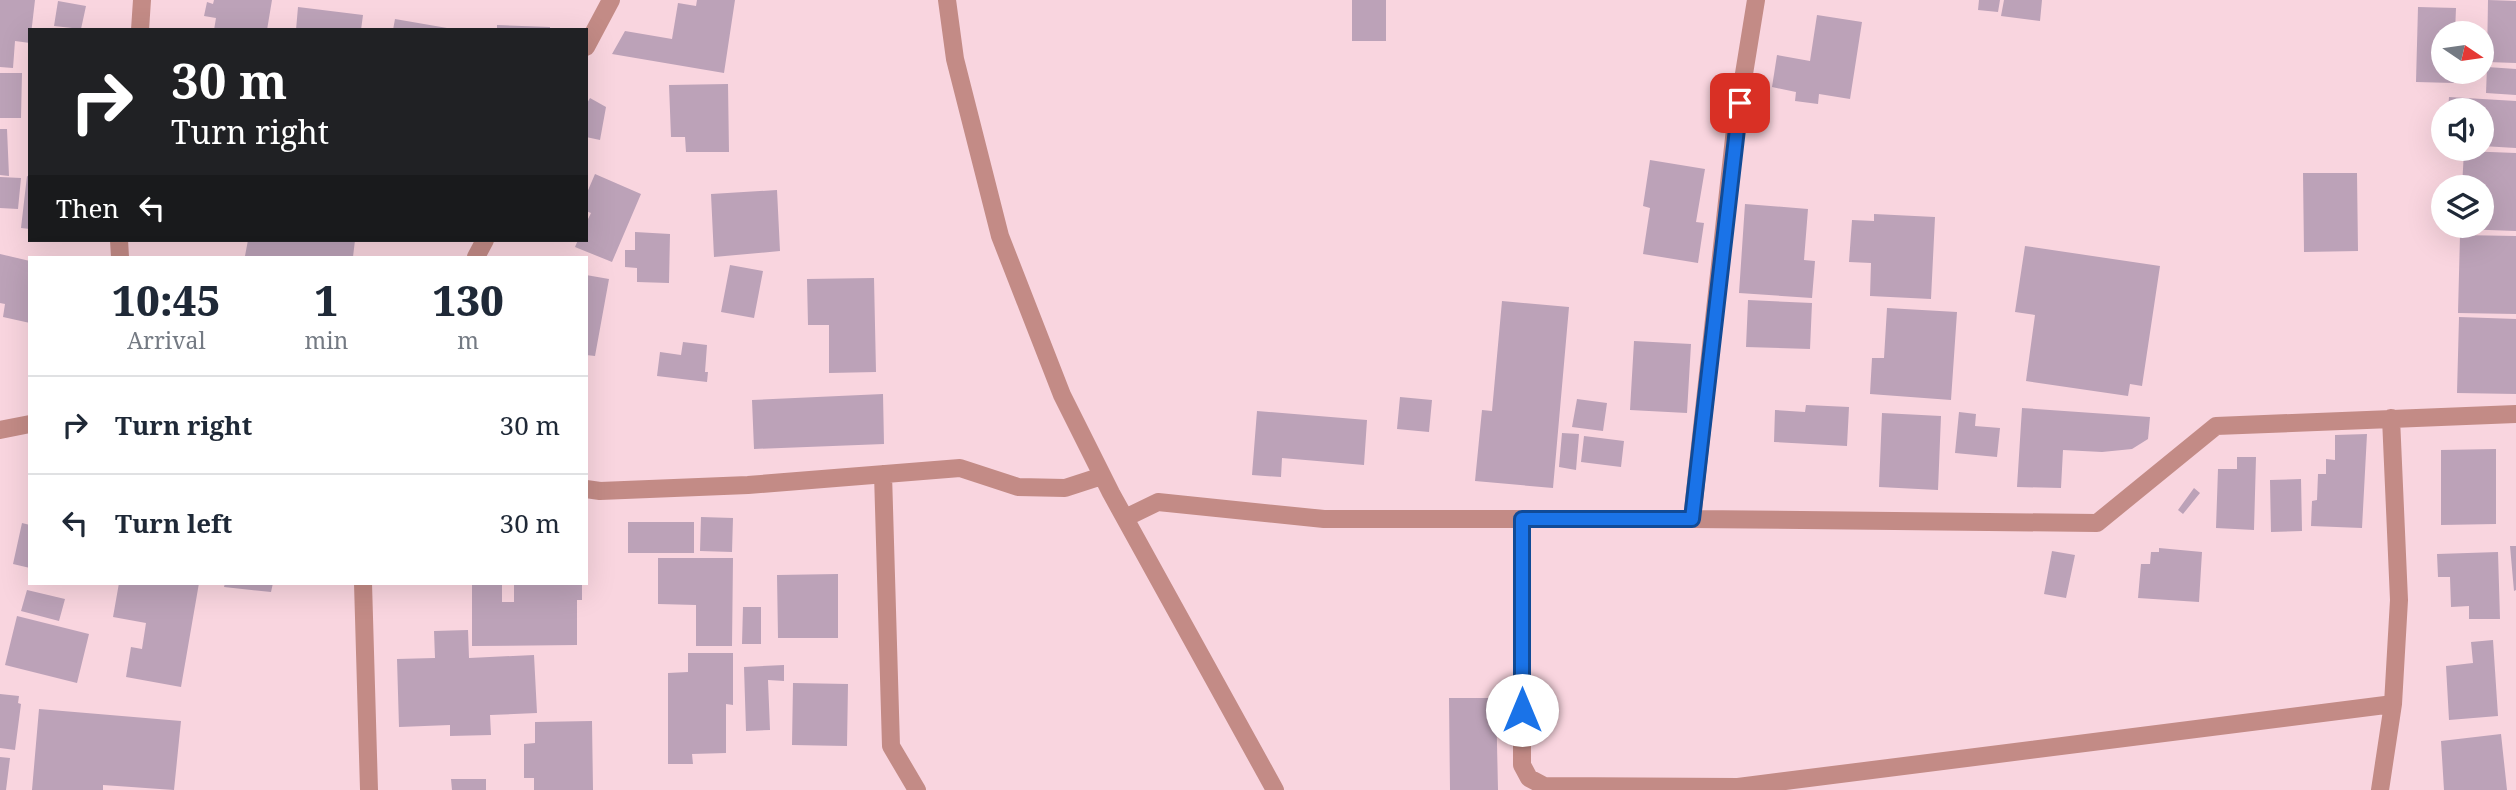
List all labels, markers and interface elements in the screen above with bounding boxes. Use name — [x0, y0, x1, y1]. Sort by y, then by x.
north arrow — [2431, 21, 2494, 84]
map controls — [2431, 21, 2494, 238]
text: 30 m — [171, 47, 287, 113]
icon: right — [56, 56, 147, 147]
pin — [1710, 73, 1770, 133]
icon: arrive — [1721, 84, 1759, 122]
button: sound — [2431, 98, 2494, 161]
text: Turn right — [171, 110, 329, 153]
button: layers — [2431, 175, 2494, 238]
icon: left — [133, 189, 171, 227]
text: Then — [56, 190, 119, 226]
text: 10:45 — [112, 271, 220, 328]
text: 1 — [315, 271, 338, 328]
text: 130 — [432, 271, 504, 328]
text: Arrival — [127, 324, 206, 356]
text: min — [304, 324, 348, 356]
text: m — [457, 324, 479, 356]
icon: right — [56, 406, 94, 444]
text: Turn right — [115, 407, 252, 443]
text: 30 m — [500, 407, 560, 443]
icon: left — [56, 504, 94, 542]
text: Turn left — [115, 505, 232, 541]
text: 30 m — [500, 505, 560, 541]
position arrow — [1485, 673, 1559, 747]

